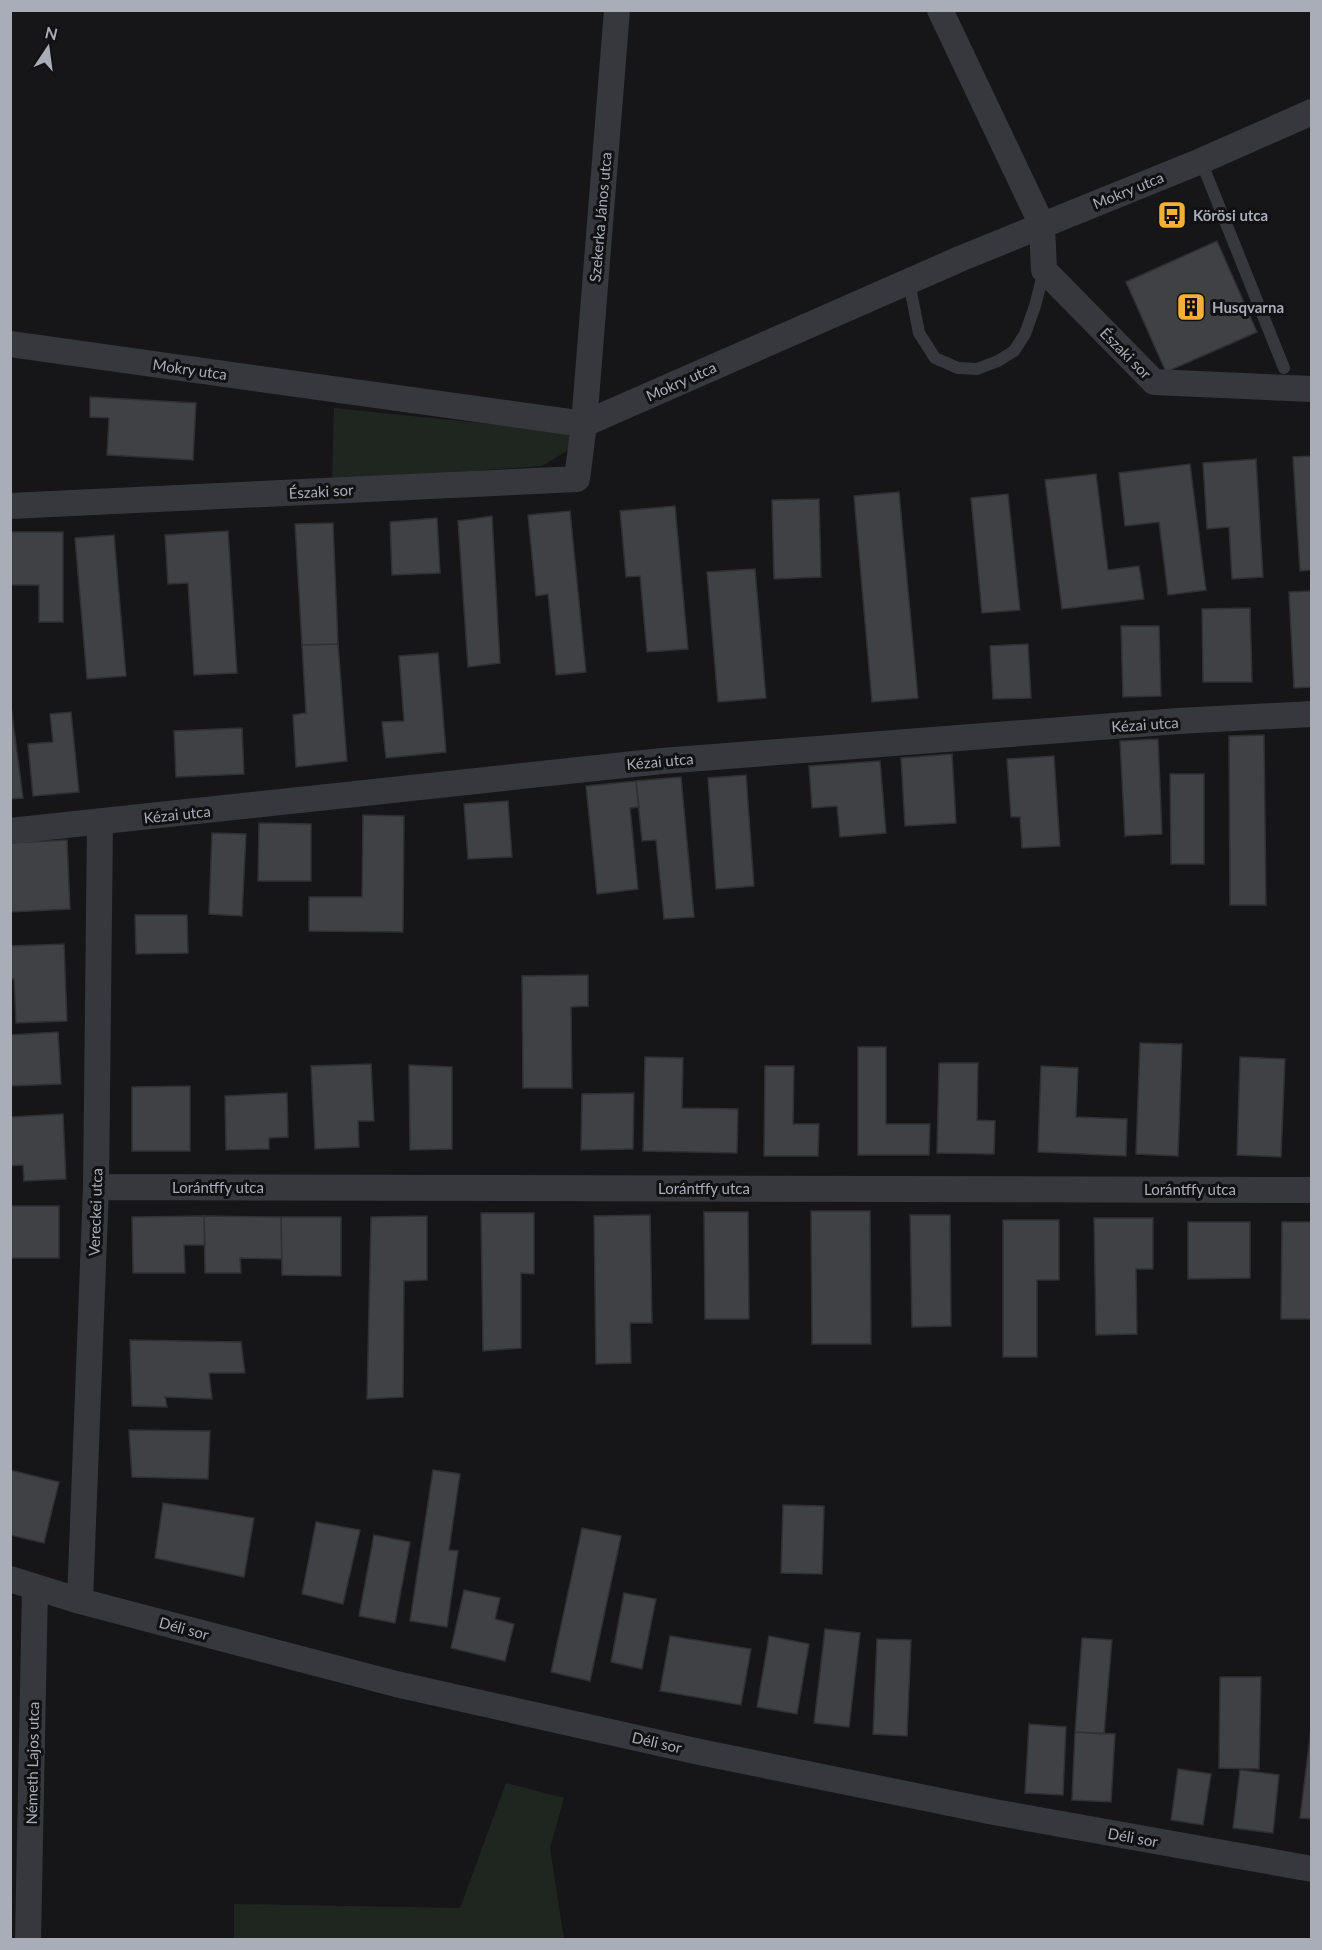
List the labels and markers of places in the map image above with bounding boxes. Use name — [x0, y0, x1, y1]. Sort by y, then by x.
bus stop icon: Körösi utca — [1156, 199, 1188, 231]
place label: Körösi utca — [1193, 206, 1268, 224]
building icon: Husqvarna — [1175, 291, 1207, 323]
place label: Husqvarna — [1212, 298, 1284, 316]

